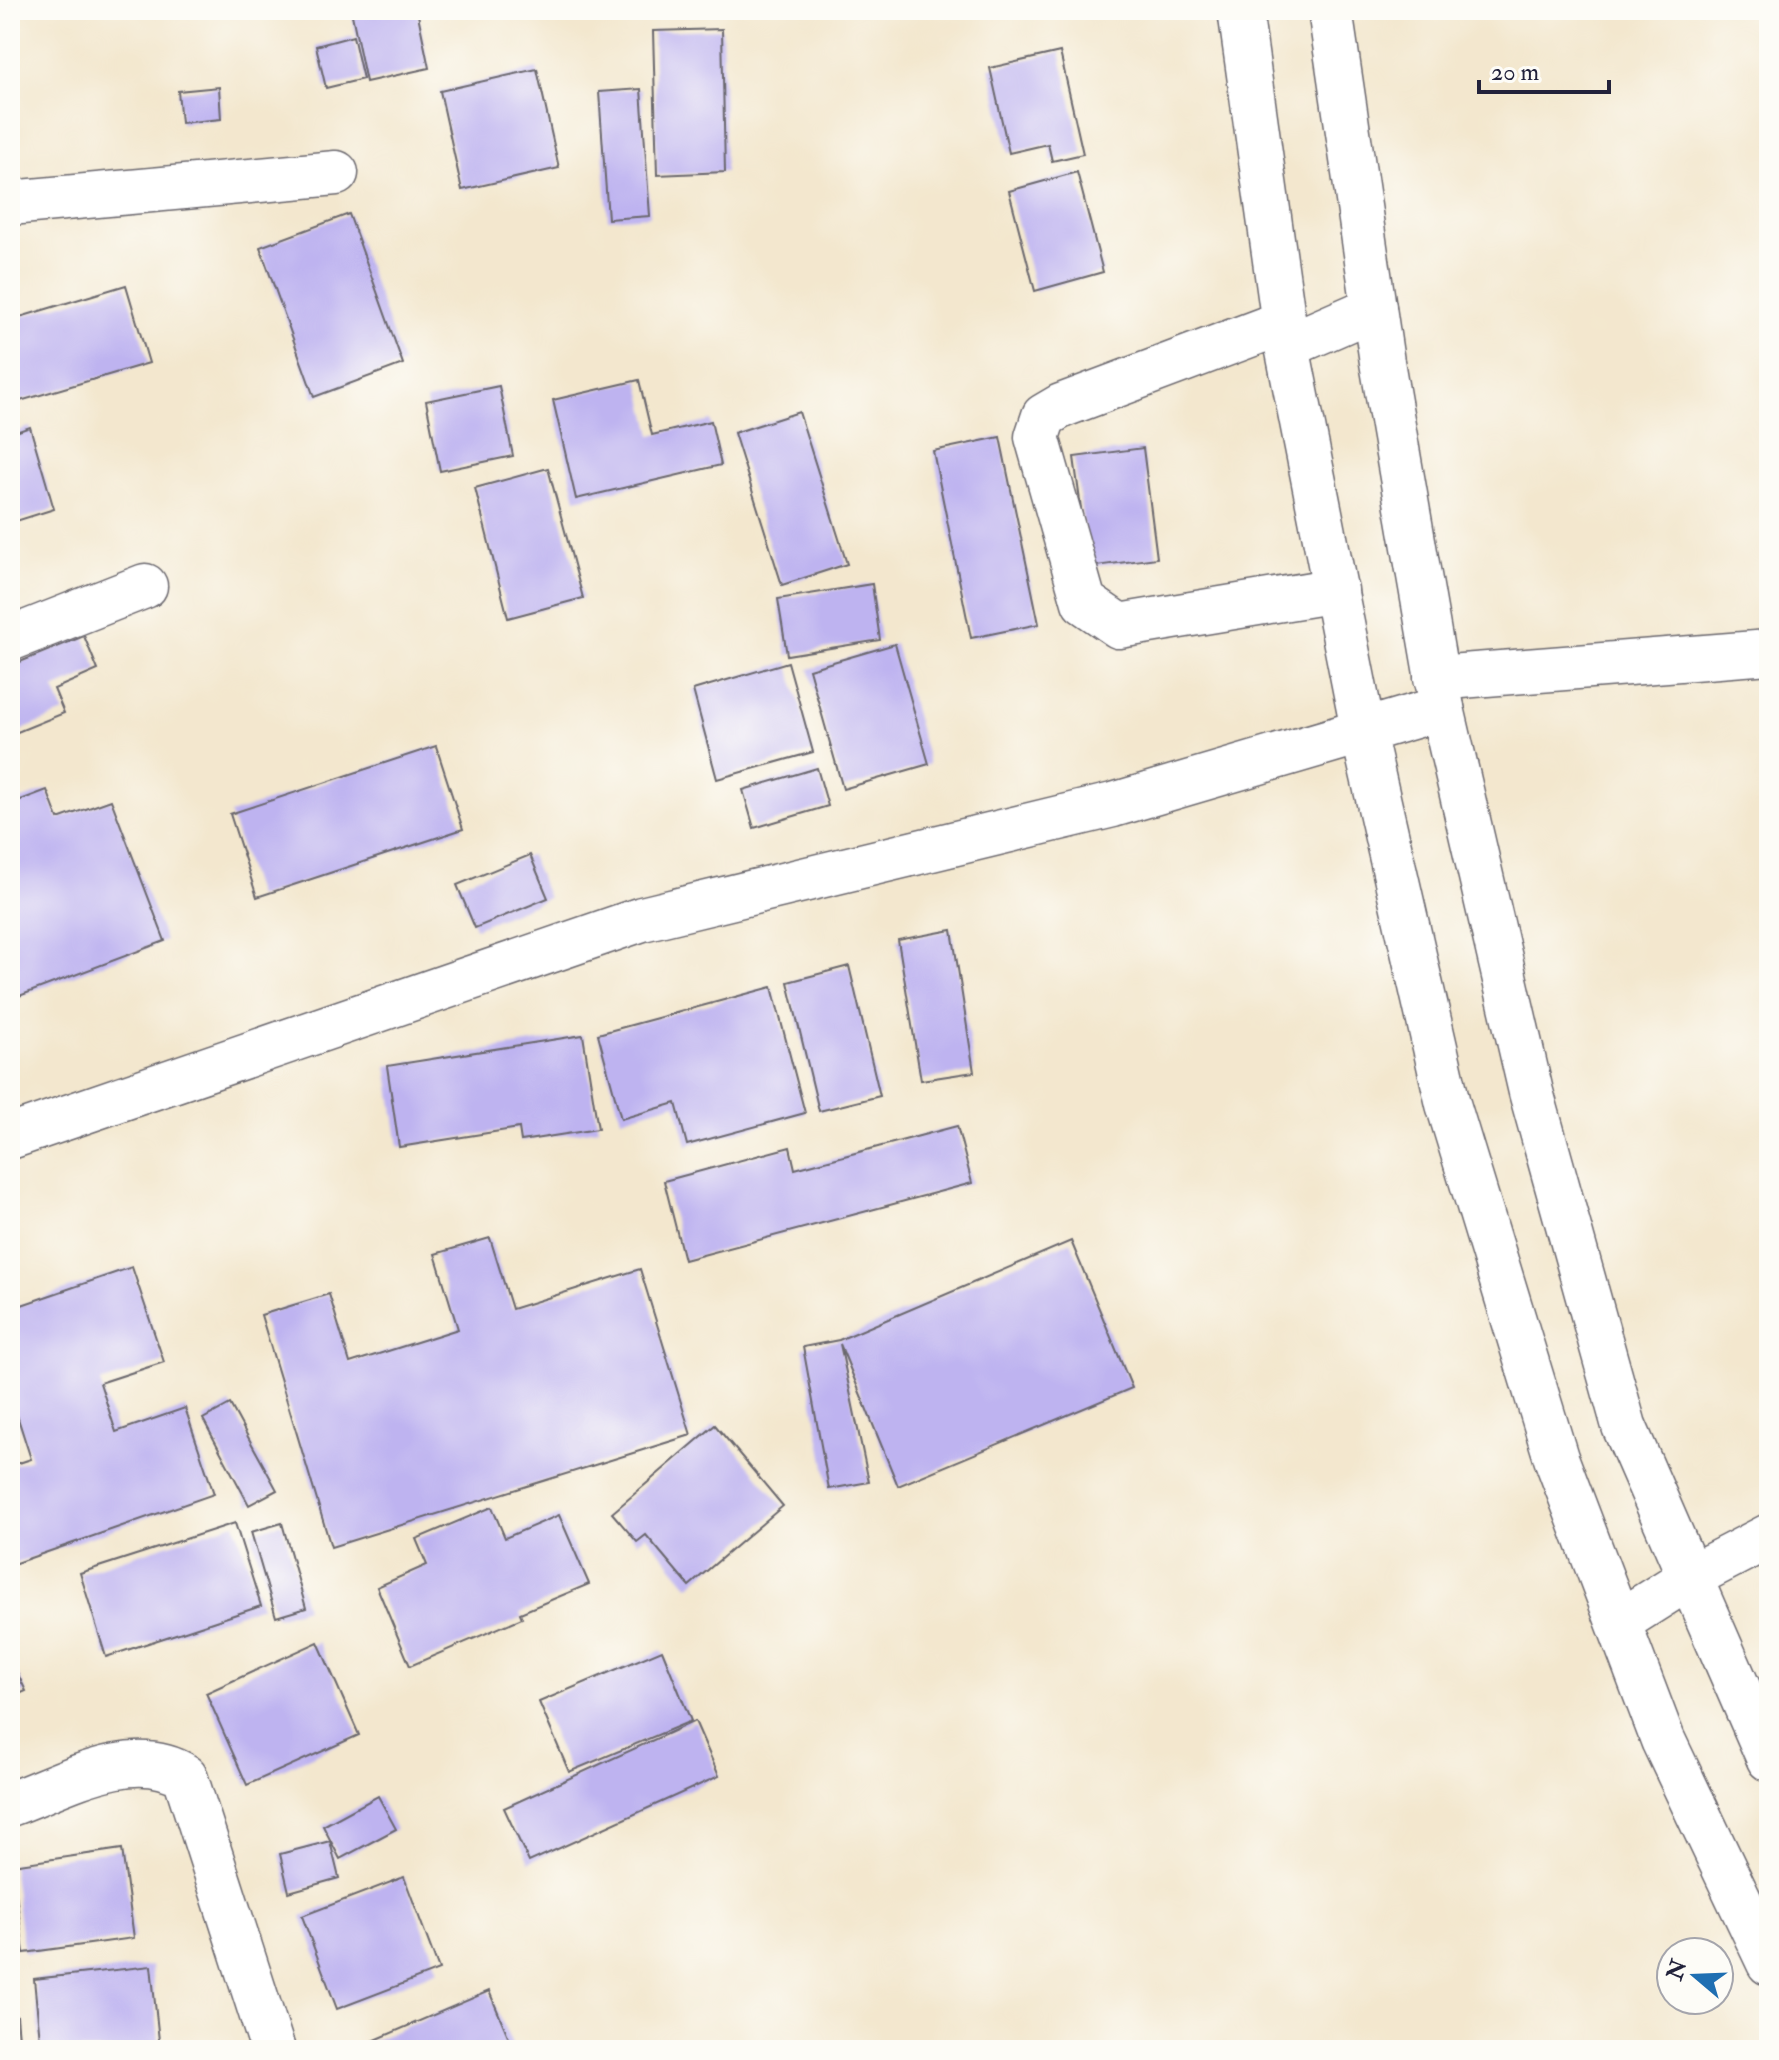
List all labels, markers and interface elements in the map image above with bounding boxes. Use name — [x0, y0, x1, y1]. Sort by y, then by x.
scale bar — [1479, 44, 1609, 94]
text: 20 m — [1491, 57, 1540, 88]
north arrow — [1655, 1936, 1735, 2016]
text: N — [1660, 1956, 1694, 1985]

